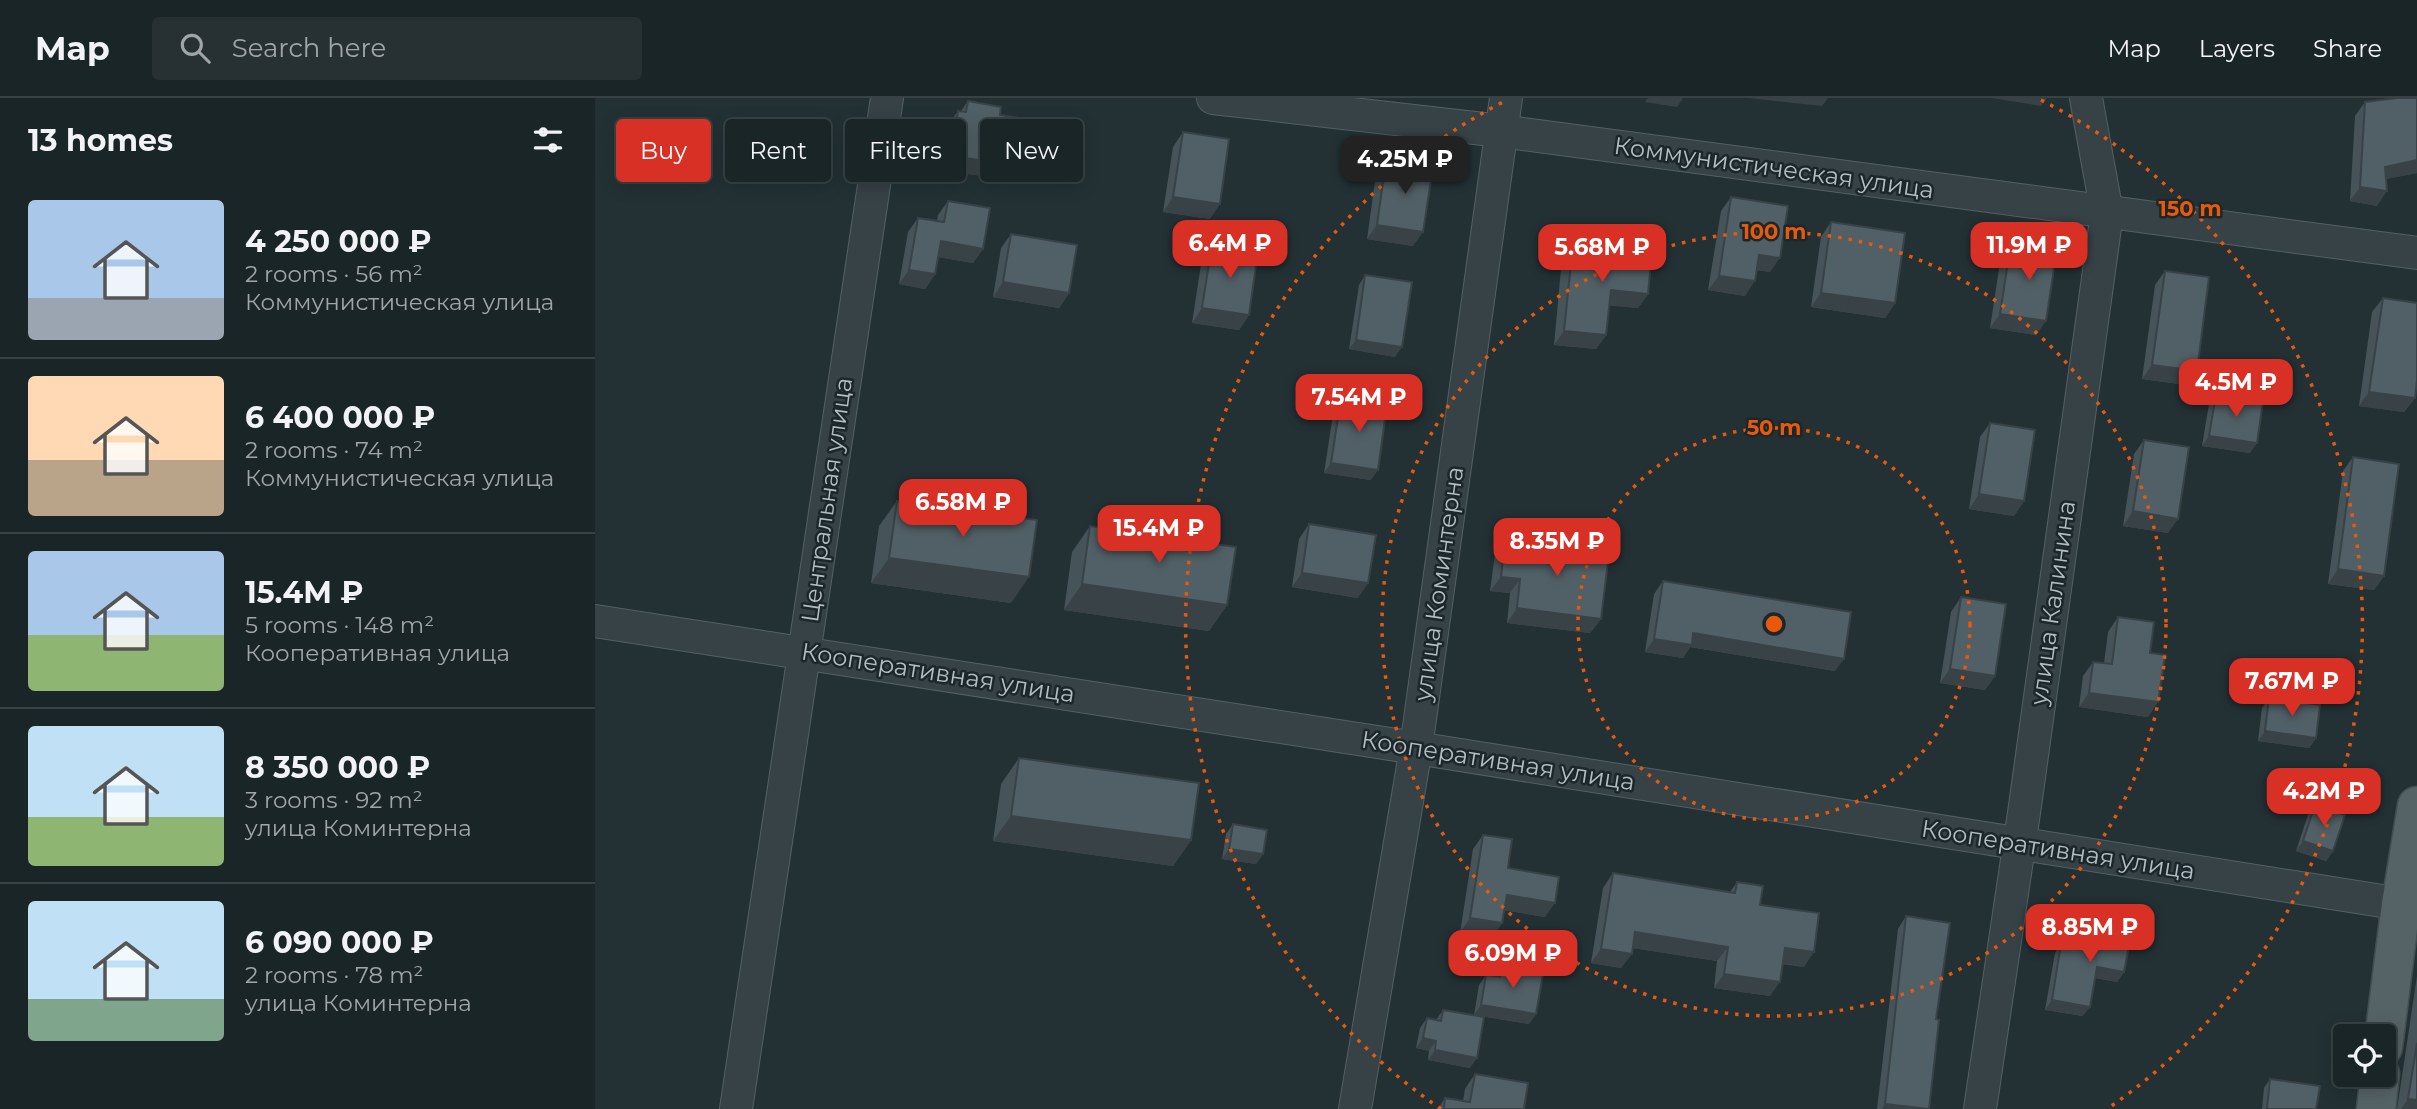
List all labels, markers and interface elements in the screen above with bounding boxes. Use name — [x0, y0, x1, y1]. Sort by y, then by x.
search box — [152, 17, 642, 80]
text: Map — [35, 28, 110, 68]
icon: search — [176, 29, 214, 67]
text: Search here — [232, 32, 386, 64]
text: Map — [2107, 34, 2161, 63]
text: Layers — [2199, 34, 2275, 63]
text: Share — [2313, 34, 2382, 63]
chip: Buy — [616, 119, 711, 182]
chip: Rent — [725, 119, 831, 182]
chip: Filters — [845, 119, 966, 182]
chip: New — [980, 119, 1083, 182]
icon: filters — [529, 121, 567, 159]
text: 13 homes — [28, 122, 173, 159]
street label: Коммунистическая улица — [1612, 131, 1936, 204]
pin: 4.25M ₽ — [1340, 136, 1470, 196]
text: 4.25M ₽ — [1357, 145, 1453, 173]
text: 150 m — [2159, 196, 2221, 221]
text: 100 m — [1742, 219, 1806, 244]
pin: 6.4M ₽ — [1173, 220, 1287, 280]
pin: 11.9M ₽ — [1964, 222, 2094, 282]
text: 4 250 000 ₽ — [245, 223, 431, 260]
pin: 5.68M ₽ — [1537, 225, 1667, 284]
icon: home — [84, 228, 168, 312]
text: 6.4M ₽ — [1188, 229, 1272, 257]
text: 11.9M ₽ — [1986, 231, 2072, 259]
text: 5.68M ₽ — [1554, 233, 1650, 261]
text: 2 rooms · 56 m² — [245, 260, 423, 288]
text: Коммунистическая улица — [245, 288, 554, 316]
pin: 4.5M ₽ — [2179, 360, 2293, 419]
text: 4.5M ₽ — [2195, 368, 2277, 396]
pin: 7.54M ₽ — [1294, 374, 1424, 434]
street label: Центральная улица — [795, 376, 858, 624]
text: 7.54M ₽ — [1311, 383, 1407, 411]
text: 6 400 000 ₽ — [245, 399, 435, 436]
icon: home — [84, 404, 168, 488]
text: 50 m — [1747, 415, 1801, 440]
text: 2 rooms · 74 m² — [245, 436, 423, 464]
text: Коммунистическая улица — [245, 464, 554, 492]
street label: улица Коминтерна — [1408, 465, 1469, 704]
pin: 6.58M ₽ — [898, 480, 1028, 539]
text: 6.58M ₽ — [915, 488, 1011, 516]
street label: улица Калинина — [2024, 499, 2081, 708]
pin: 15.4M ₽ — [1094, 505, 1224, 565]
text: 15.4M ₽ — [1114, 514, 1204, 542]
pin: 8.35M ₽ — [1492, 518, 1622, 578]
text: 8.35M ₽ — [1509, 527, 1605, 555]
text: 15.4M ₽ — [245, 574, 364, 611]
icon: home — [84, 579, 168, 663]
text: 5 rooms · 148 m² — [245, 611, 434, 639]
centre of rings — [1762, 612, 1786, 636]
street label: Кооперативная улица — [799, 637, 1077, 708]
text: Кооперативная улица — [245, 639, 510, 667]
pin: 7.67M ₽ — [2227, 658, 2357, 718]
text: 7.67M ₽ — [2245, 667, 2339, 695]
street label: Кооперативная улица — [1359, 725, 1637, 796]
text: 8 350 000 ₽ — [245, 749, 430, 786]
icon: home — [84, 754, 168, 838]
pin: 4.2M ₽ — [2267, 768, 2381, 828]
text: 4.2M ₽ — [2283, 777, 2365, 805]
text: 3 rooms · 92 m² — [245, 786, 423, 814]
text: улица Коминтерна — [245, 814, 472, 842]
street label: Кооперативная улица — [1919, 814, 2197, 885]
pin: 8.85M ₽ — [2025, 904, 2155, 964]
text: 8.85M ₽ — [2042, 913, 2138, 941]
text: 6 090 000 ₽ — [245, 924, 434, 961]
icon: home — [84, 929, 168, 1013]
pin: 6.09M ₽ — [1448, 930, 1578, 990]
text: 6.09M ₽ — [1464, 939, 1562, 967]
text: 2 rooms · 78 m² — [245, 961, 423, 989]
text: улица Коминтерна — [245, 989, 472, 1017]
map controls — [2333, 1024, 2396, 1087]
button: locate — [2333, 1024, 2396, 1087]

